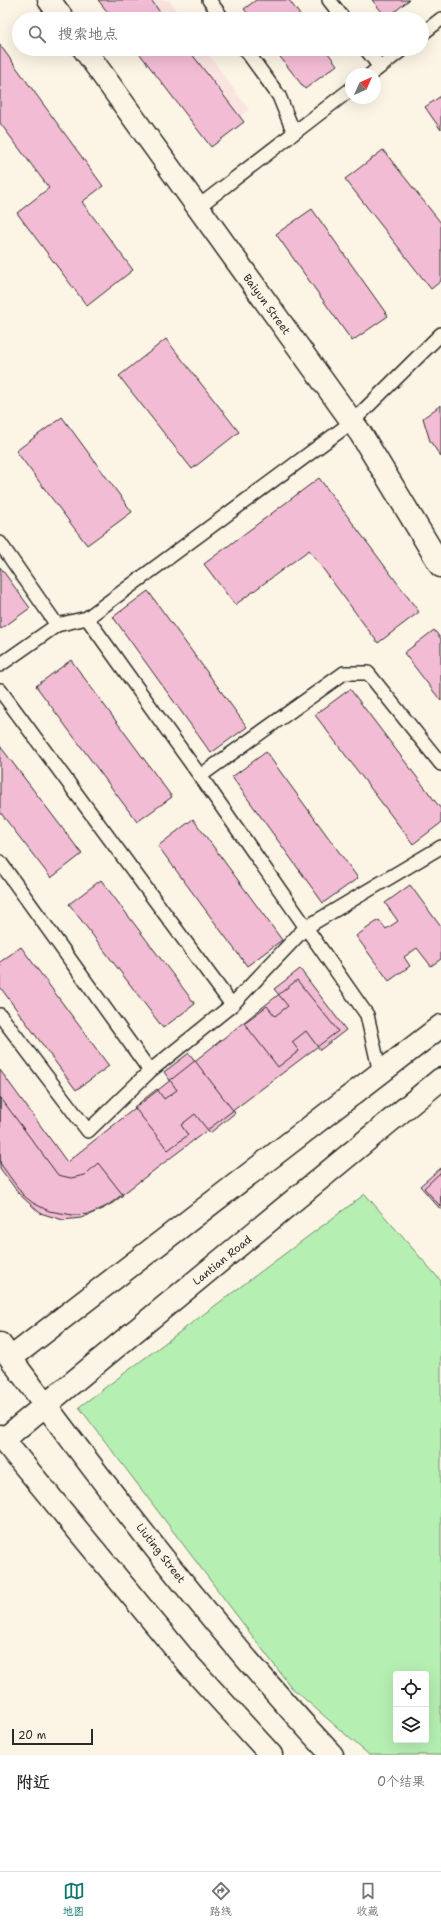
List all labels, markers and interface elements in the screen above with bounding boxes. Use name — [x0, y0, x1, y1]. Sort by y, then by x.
search box — [12, 12, 429, 56]
icon: search — [26, 23, 48, 45]
text: 搜索地点 — [58, 24, 118, 44]
north arrow — [345, 68, 381, 104]
street label: Baiyun Street — [239, 271, 294, 338]
street label: Lantian Road — [190, 1232, 255, 1289]
street label: Liuting Street — [133, 1520, 189, 1586]
map controls — [393, 1671, 429, 1743]
button: locate — [393, 1671, 429, 1707]
button: layers — [393, 1707, 429, 1743]
scale bar — [12, 1727, 93, 1746]
text: 20 m — [18, 1728, 46, 1743]
text: 附近 — [16, 1771, 50, 1793]
text: 0个结果 — [377, 1773, 425, 1790]
tab: 地图 — [63, 1880, 85, 1919]
tab: 路线 — [210, 1880, 232, 1919]
tab: 收藏 — [357, 1880, 379, 1919]

